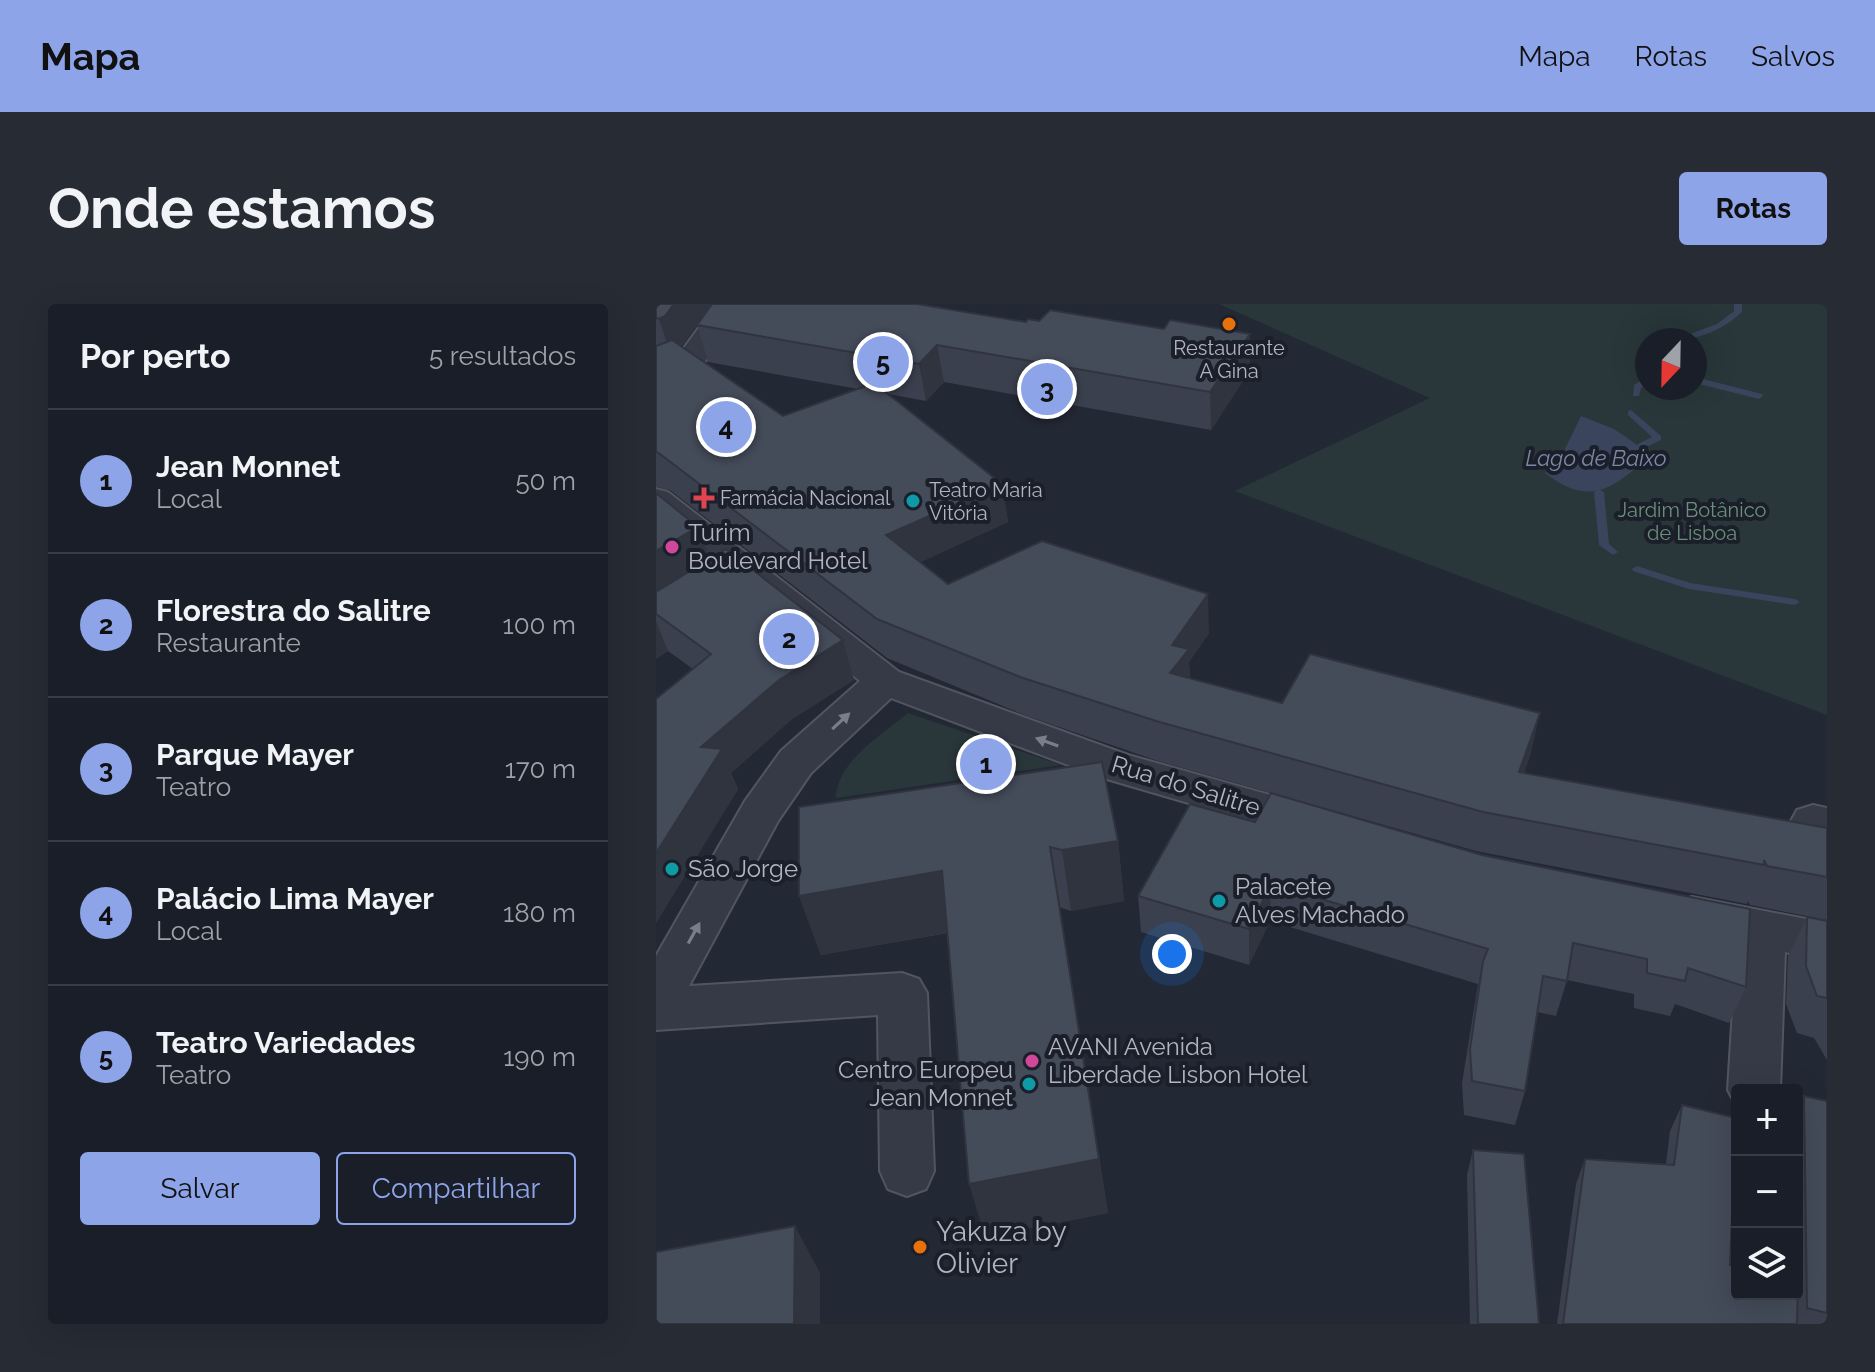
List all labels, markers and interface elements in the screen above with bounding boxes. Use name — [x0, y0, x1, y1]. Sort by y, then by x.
text: Mapa — [40, 34, 140, 79]
text: Mapa — [1518, 40, 1591, 73]
text: Rotas — [1635, 40, 1707, 73]
text: Salvos — [1751, 40, 1835, 73]
button: Rotas — [1679, 172, 1827, 245]
text: Onde estamos — [48, 175, 435, 241]
marker: Restaurante A Gina — [1220, 315, 1238, 333]
north arrow — [1635, 328, 1707, 400]
pin: 5 — [857, 332, 909, 392]
text: Por perto — [80, 336, 231, 376]
place label: Restaurante A Gina — [1173, 336, 1285, 383]
text: 5 resultados — [429, 341, 576, 371]
pin: 3 — [1021, 359, 1073, 419]
pin: 4 — [700, 397, 752, 457]
water label: Lago de Baixo — [1525, 445, 1667, 471]
text: Jean Monnet — [156, 449, 340, 484]
text: 1 — [100, 466, 112, 496]
text: 50 m — [515, 466, 576, 496]
place label: Teatro Maria Vitória — [929, 478, 1043, 525]
text: Local — [156, 484, 222, 514]
place label: Farmácia Nacional — [720, 486, 891, 510]
marker: Farmácia Nacional — [695, 489, 713, 507]
marker: Teatro Maria Vitória — [904, 492, 922, 510]
park label: Jardim Botânico de Lisboa — [1618, 498, 1767, 545]
place label: Turim Boulevard Hotel — [688, 518, 868, 575]
marker: Turim Boulevard Hotel — [663, 538, 681, 556]
text: Florestra do Salitre — [156, 593, 431, 628]
pin: 2 — [763, 609, 815, 669]
text: 2 — [99, 610, 113, 640]
text: 100 m — [503, 610, 576, 640]
text: Restaurante — [156, 628, 301, 658]
one-way arrow — [831, 713, 850, 731]
pin: 1 — [960, 734, 1012, 794]
one-way arrow — [1035, 735, 1059, 748]
text: Parque Mayer — [156, 737, 354, 772]
street label: Rua do Salitre — [1108, 749, 1264, 822]
text: 3 — [99, 754, 113, 784]
text: 170 m — [505, 754, 576, 784]
text: Teatro — [156, 772, 231, 802]
place label: São Jorge — [688, 854, 798, 883]
marker: São Jorge — [663, 860, 681, 878]
place label: Palacete Alves Machado — [1235, 872, 1405, 929]
text: Palácio Lima Mayer — [156, 881, 434, 916]
marker: Palacete Alves Machado — [1210, 892, 1228, 910]
text: 4 — [99, 898, 113, 928]
text: 180 m — [503, 898, 576, 928]
text: Local — [156, 916, 222, 946]
one-way arrow — [687, 922, 701, 944]
your location — [1152, 934, 1192, 974]
text: Teatro Variedades — [156, 1025, 416, 1060]
place label: AVANI Avenida Liberdade Lisbon Hotel — [1048, 1032, 1308, 1089]
text: 5 — [99, 1042, 113, 1072]
text: 190 m — [503, 1042, 576, 1072]
marker: AVANI Avenida Liberdade Lisbon Hotel — [1023, 1052, 1041, 1070]
place label: Centro Europeu Jean Monnet — [838, 1055, 1013, 1112]
text: Teatro — [156, 1060, 231, 1090]
marker: Centro Europeu Jean Monnet — [1020, 1075, 1038, 1093]
map controls — [1731, 1084, 1803, 1300]
button: + — [1731, 1084, 1803, 1156]
button: Salvar — [80, 1152, 320, 1225]
button: Compartilhar — [336, 1152, 576, 1225]
button: − — [1731, 1156, 1803, 1228]
place label: Yakuza by Olivier — [936, 1215, 1067, 1280]
button: layers — [1731, 1228, 1803, 1300]
marker: Yakuza by Olivier — [911, 1238, 929, 1256]

